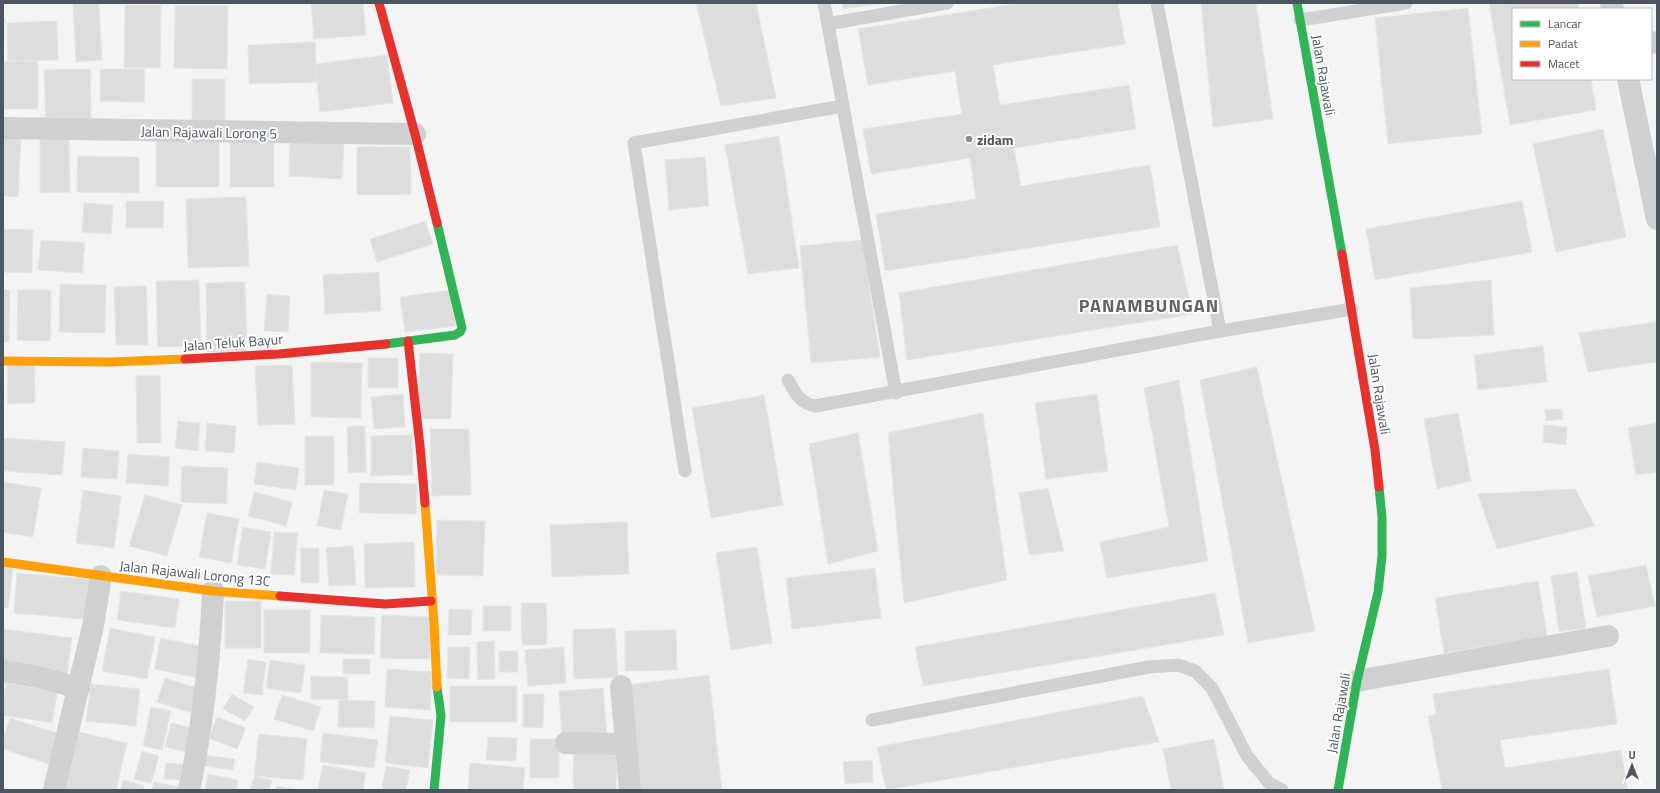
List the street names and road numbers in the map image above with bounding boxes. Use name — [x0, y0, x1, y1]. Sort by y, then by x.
street label: Jalan Rajawali — [1307, 33, 1341, 117]
street label: Jalan Rajawali Lorong 5 — [141, 120, 278, 144]
street label: Jalan Teluk Bayur — [182, 328, 284, 356]
street label: Jalan Rajawali — [1363, 352, 1397, 436]
street label: Jalan Rajawali Lorong 13C — [118, 555, 272, 591]
street label: Jalan Rajawali — [1321, 671, 1355, 755]

